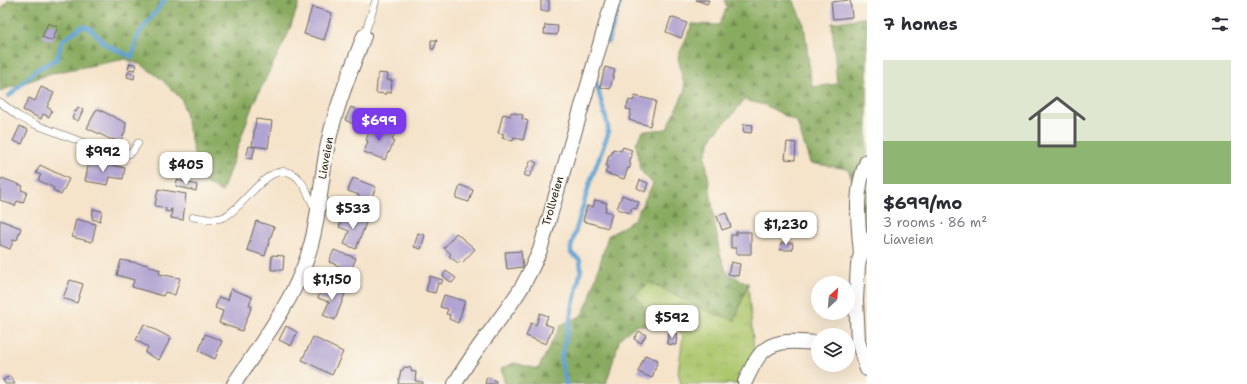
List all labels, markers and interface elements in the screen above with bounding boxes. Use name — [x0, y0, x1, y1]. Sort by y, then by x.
text: 7 homes — [883, 13, 958, 35]
icon: filters — [1209, 13, 1231, 35]
icon: home — [1021, 86, 1093, 158]
pin: $699 — [355, 108, 403, 142]
text: $699 — [361, 112, 397, 129]
street label: Liaveien — [315, 135, 337, 180]
pin: $992 — [79, 139, 127, 173]
text: $992 — [85, 143, 121, 160]
pin: $405 — [162, 152, 210, 186]
text: $405 — [168, 156, 204, 173]
street label: Trollveien — [539, 174, 567, 228]
text: $699/mo — [883, 192, 962, 214]
pin: $533 — [329, 196, 377, 230]
text: $533 — [336, 200, 370, 217]
pin: $1,230 — [753, 212, 819, 246]
text: 3 rooms · 86 m² — [883, 214, 987, 231]
text: $1,230 — [764, 216, 808, 233]
text: Liaveien — [883, 231, 933, 248]
pin: $1,150 — [299, 267, 365, 301]
text: $1,150 — [312, 271, 352, 288]
north arrow — [811, 276, 855, 320]
map controls — [811, 276, 855, 372]
pin: $592 — [648, 305, 696, 339]
text: $592 — [655, 309, 689, 326]
button: layers — [811, 328, 855, 372]

